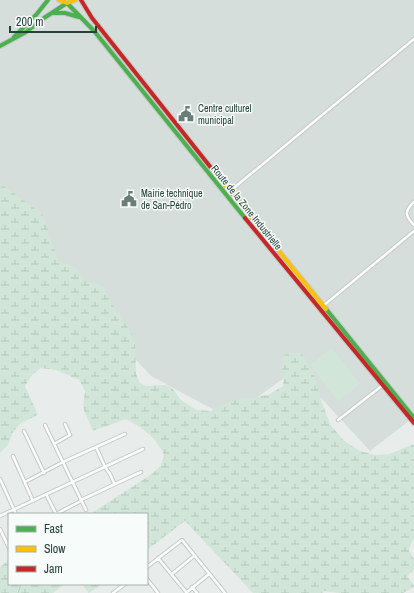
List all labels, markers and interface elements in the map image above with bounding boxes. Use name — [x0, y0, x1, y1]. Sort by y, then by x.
scale bar — [10, 8, 96, 34]
text: 200 m — [16, 14, 43, 30]
place label: Centre culturel municipal — [198, 102, 251, 127]
public building icon: Centre culturel municipal — [177, 105, 195, 123]
street label: Route de la Zone Industrielle — [208, 162, 285, 253]
place label: Mairie technique de San-Pédro — [141, 187, 203, 212]
public building icon: Mairie technique de San-Pédro — [120, 190, 138, 208]
legend — [8, 513, 148, 585]
text: Fast — [44, 521, 63, 537]
text: Slow — [44, 541, 66, 557]
text: Jam — [44, 561, 63, 577]

